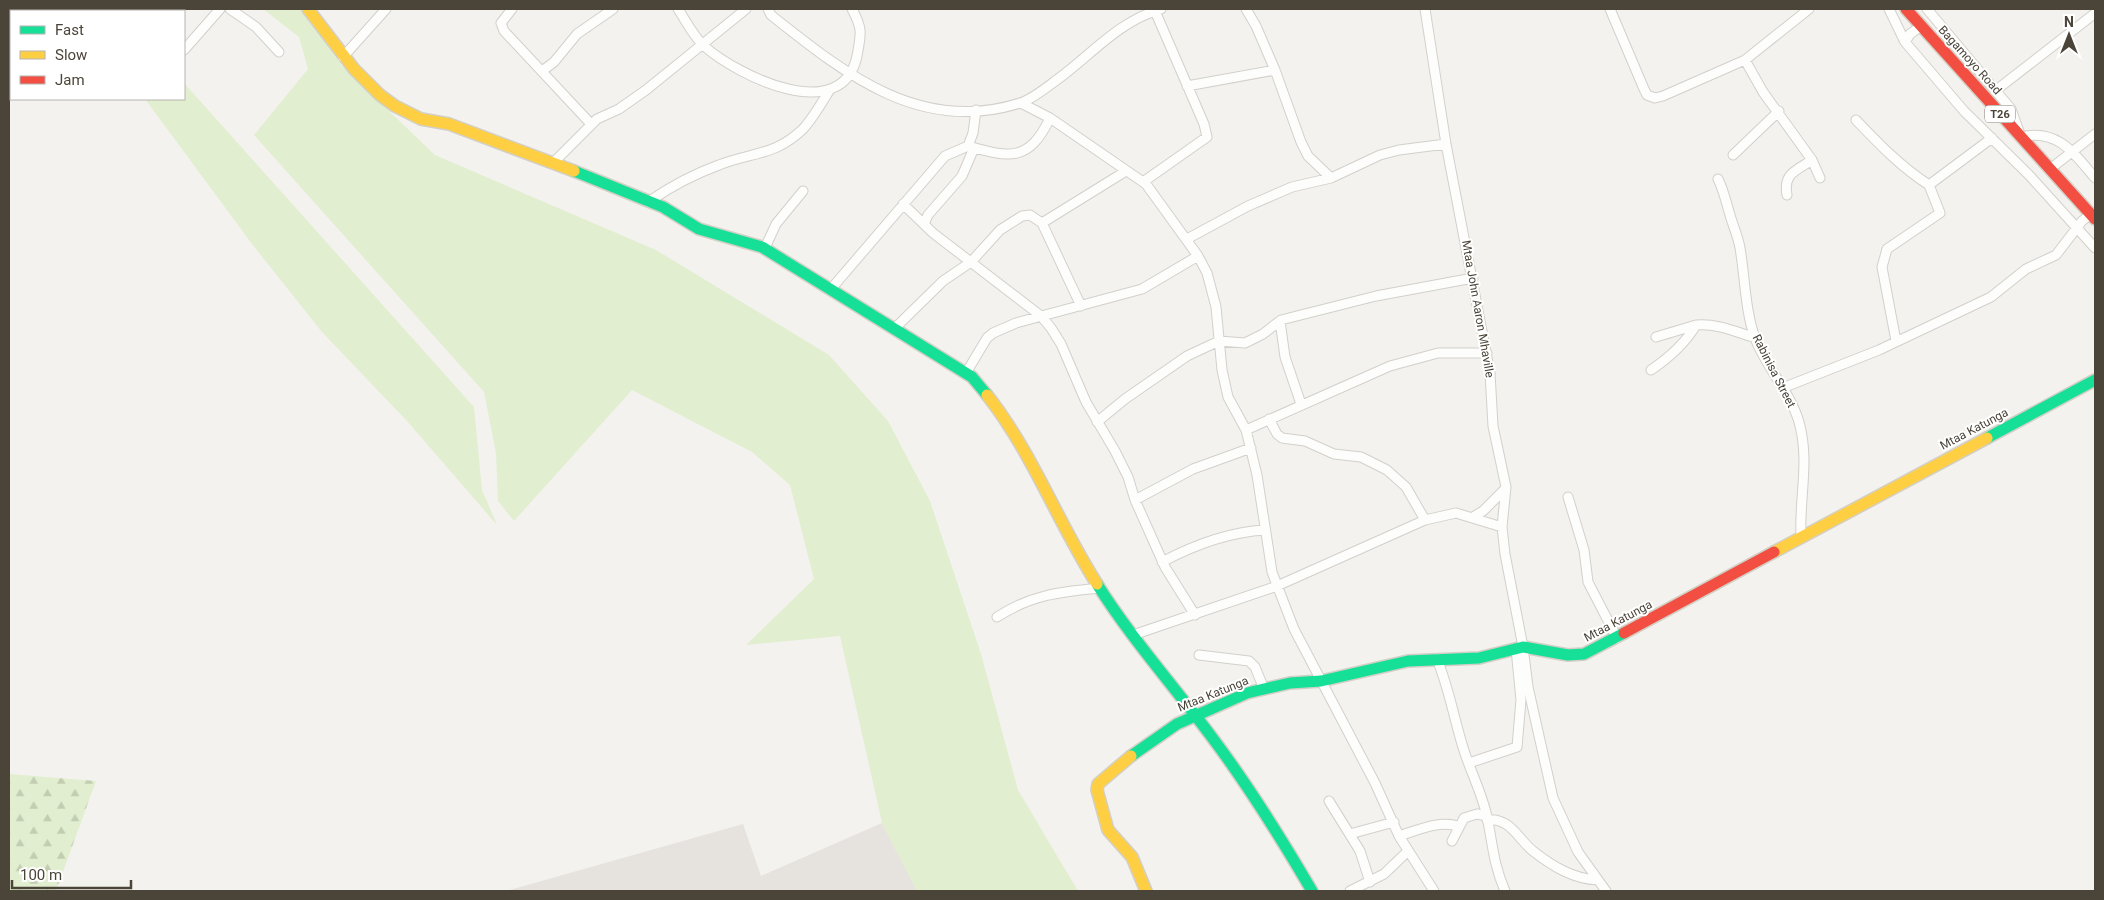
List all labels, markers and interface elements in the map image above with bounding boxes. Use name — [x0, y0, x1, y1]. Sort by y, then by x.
legend — [10, 10, 185, 100]
north arrow — [2044, 10, 2094, 60]
text: N — [2064, 14, 2074, 30]
text: Fast — [55, 21, 84, 39]
street label: Bagamoyo Road — [1936, 23, 2004, 97]
text: Slow — [55, 46, 87, 64]
text: Jam — [55, 71, 85, 89]
road number: T26 — [1985, 106, 2015, 122]
street label: Mtaa John Aaron Mhaville — [1459, 239, 1497, 379]
street label: Rabinisa Street — [1749, 332, 1799, 410]
street label: Mtaa Katunga — [1938, 405, 2010, 453]
street label: Mtaa Katunga — [1582, 597, 1654, 645]
street label: Mtaa Katunga — [1176, 673, 1250, 715]
scale bar — [12, 858, 131, 890]
text: 100 m — [20, 866, 62, 884]

